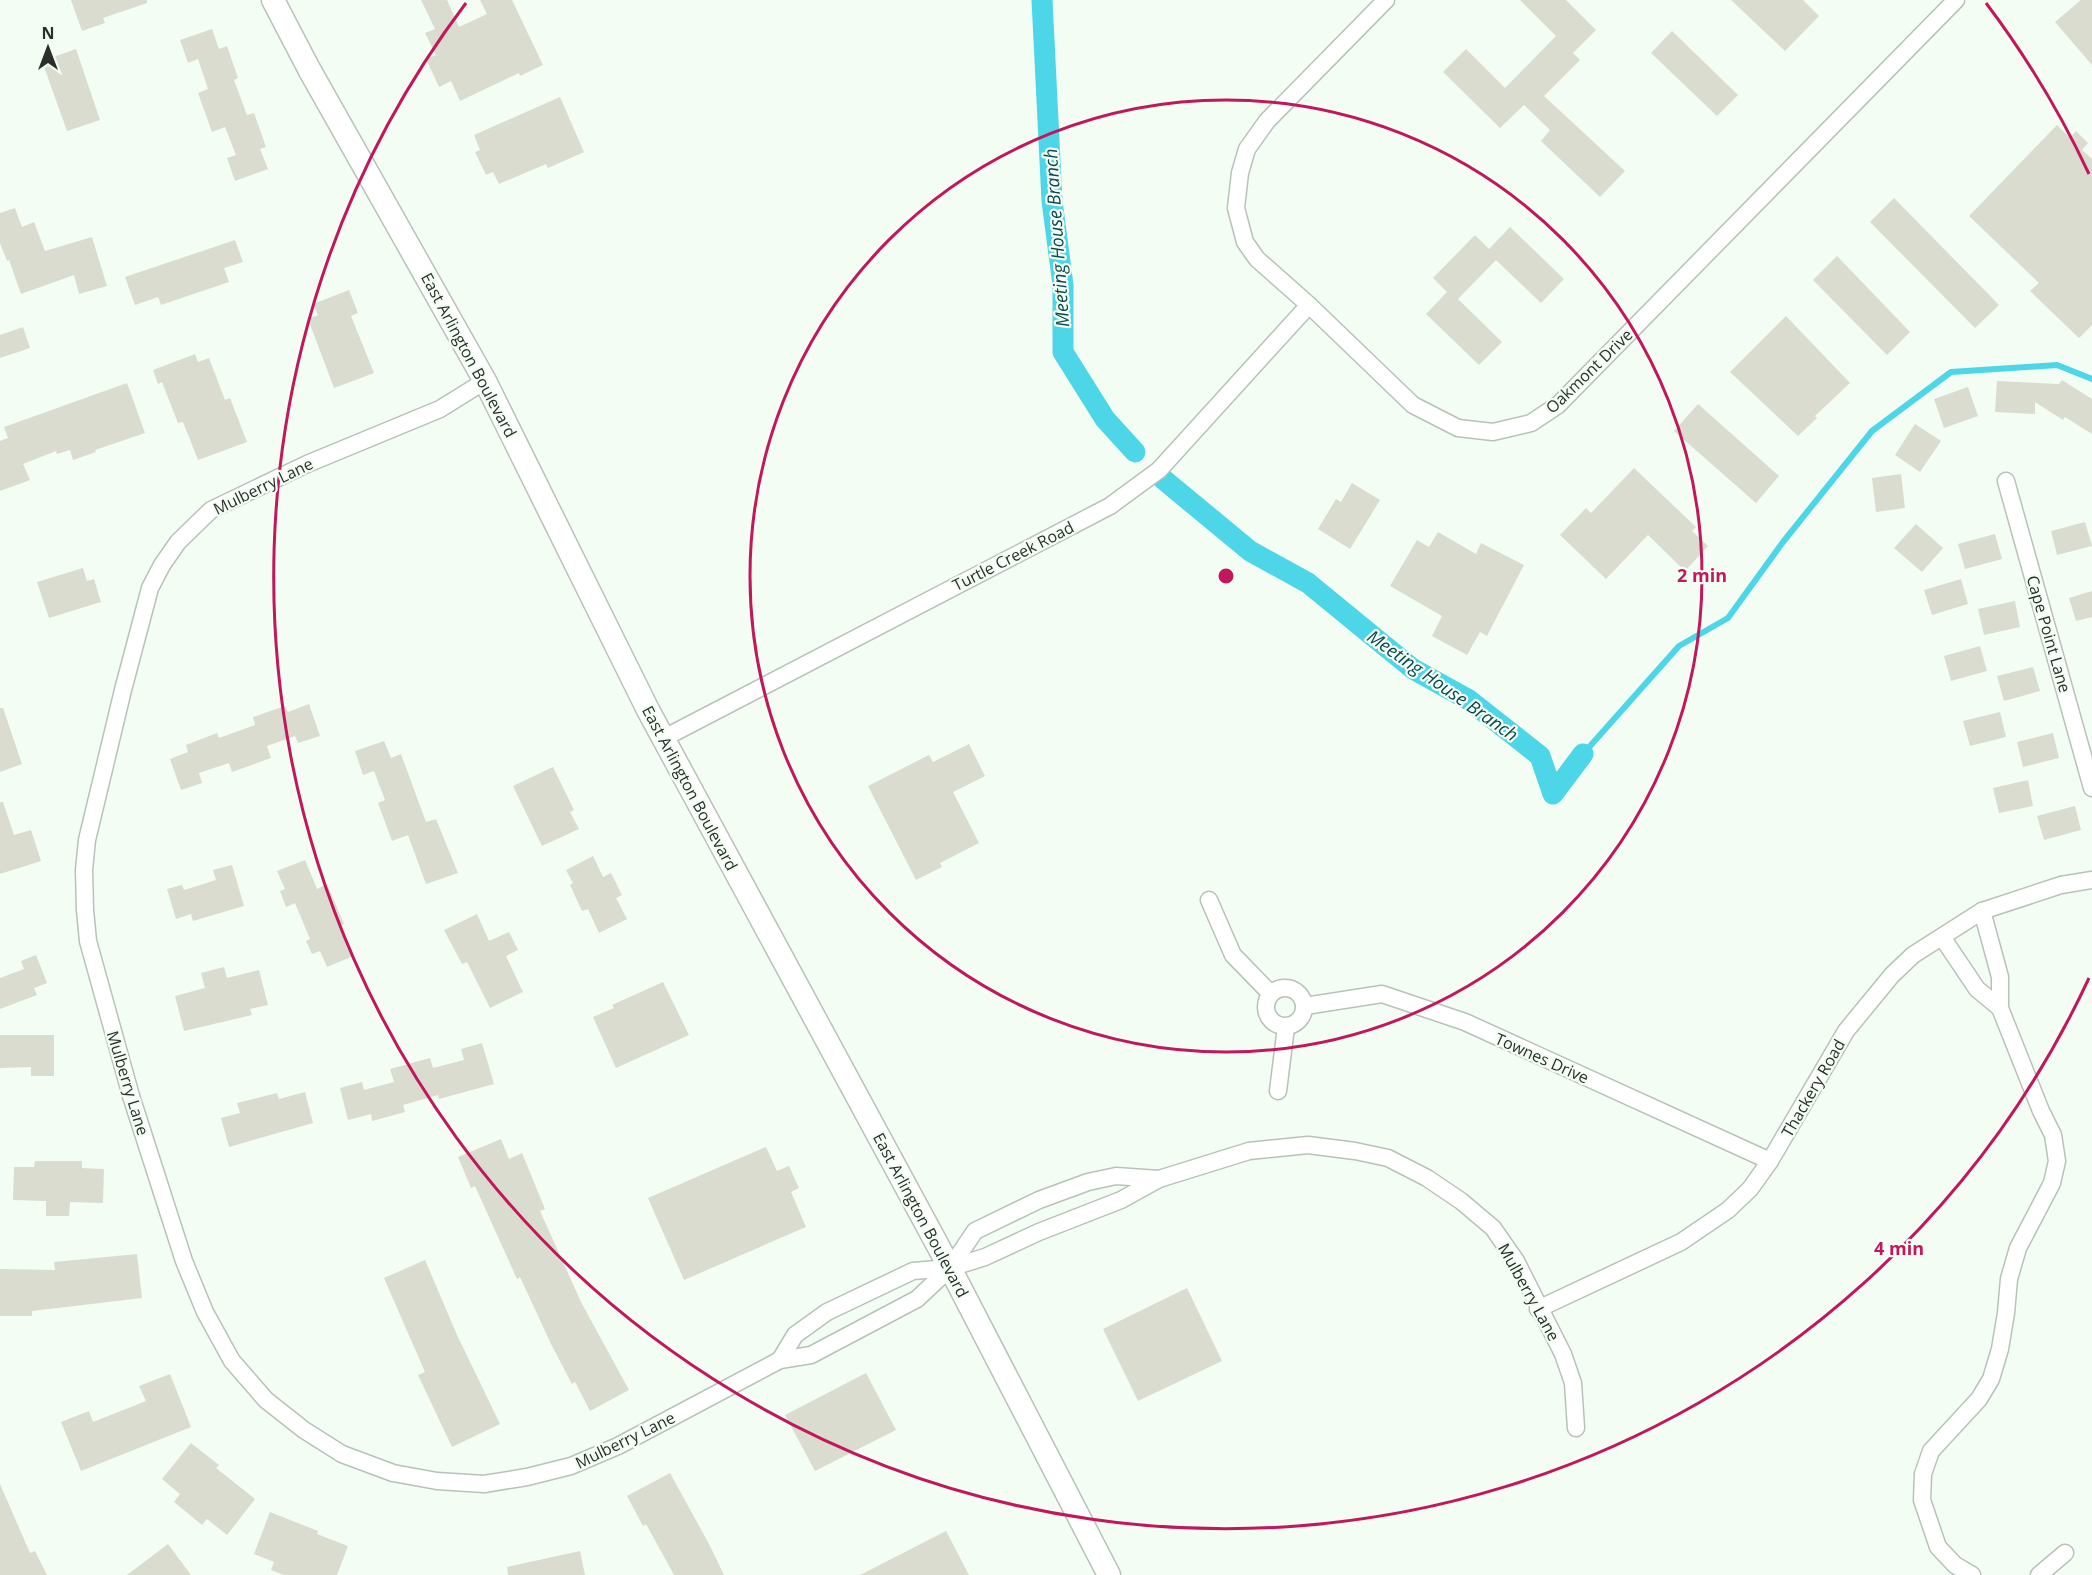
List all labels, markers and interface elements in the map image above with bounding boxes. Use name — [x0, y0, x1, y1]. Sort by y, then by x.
north arrow — [18, 18, 78, 78]
text: N — [41, 22, 55, 44]
water label: Meeting House Branch — [1038, 148, 1074, 328]
street label: East Arlington Boulevard — [416, 269, 522, 441]
street label: Oakmont Drive — [1541, 324, 1637, 418]
street label: Mulberry Lane — [210, 452, 317, 520]
street label: Turtle Creek Road — [949, 516, 1077, 596]
text: 2 min — [1677, 563, 1727, 587]
centre of rings — [1216, 566, 1236, 586]
street label: Cape Point Lane — [2022, 573, 2076, 695]
water label: Meeting House Branch — [1363, 624, 1523, 746]
street label: East Arlington Boulevard — [637, 702, 743, 874]
street label: Townes Drive — [1492, 1027, 1592, 1089]
street label: Mulberry Lane — [102, 1028, 154, 1138]
street label: Thackery Road — [1776, 1035, 1850, 1141]
street label: East Arlington Boulevard — [868, 1129, 974, 1301]
text: 4 min — [1874, 1236, 1924, 1260]
street label: Mulberry Lane — [1493, 1239, 1565, 1345]
street label: Mulberry Lane — [572, 1406, 679, 1474]

